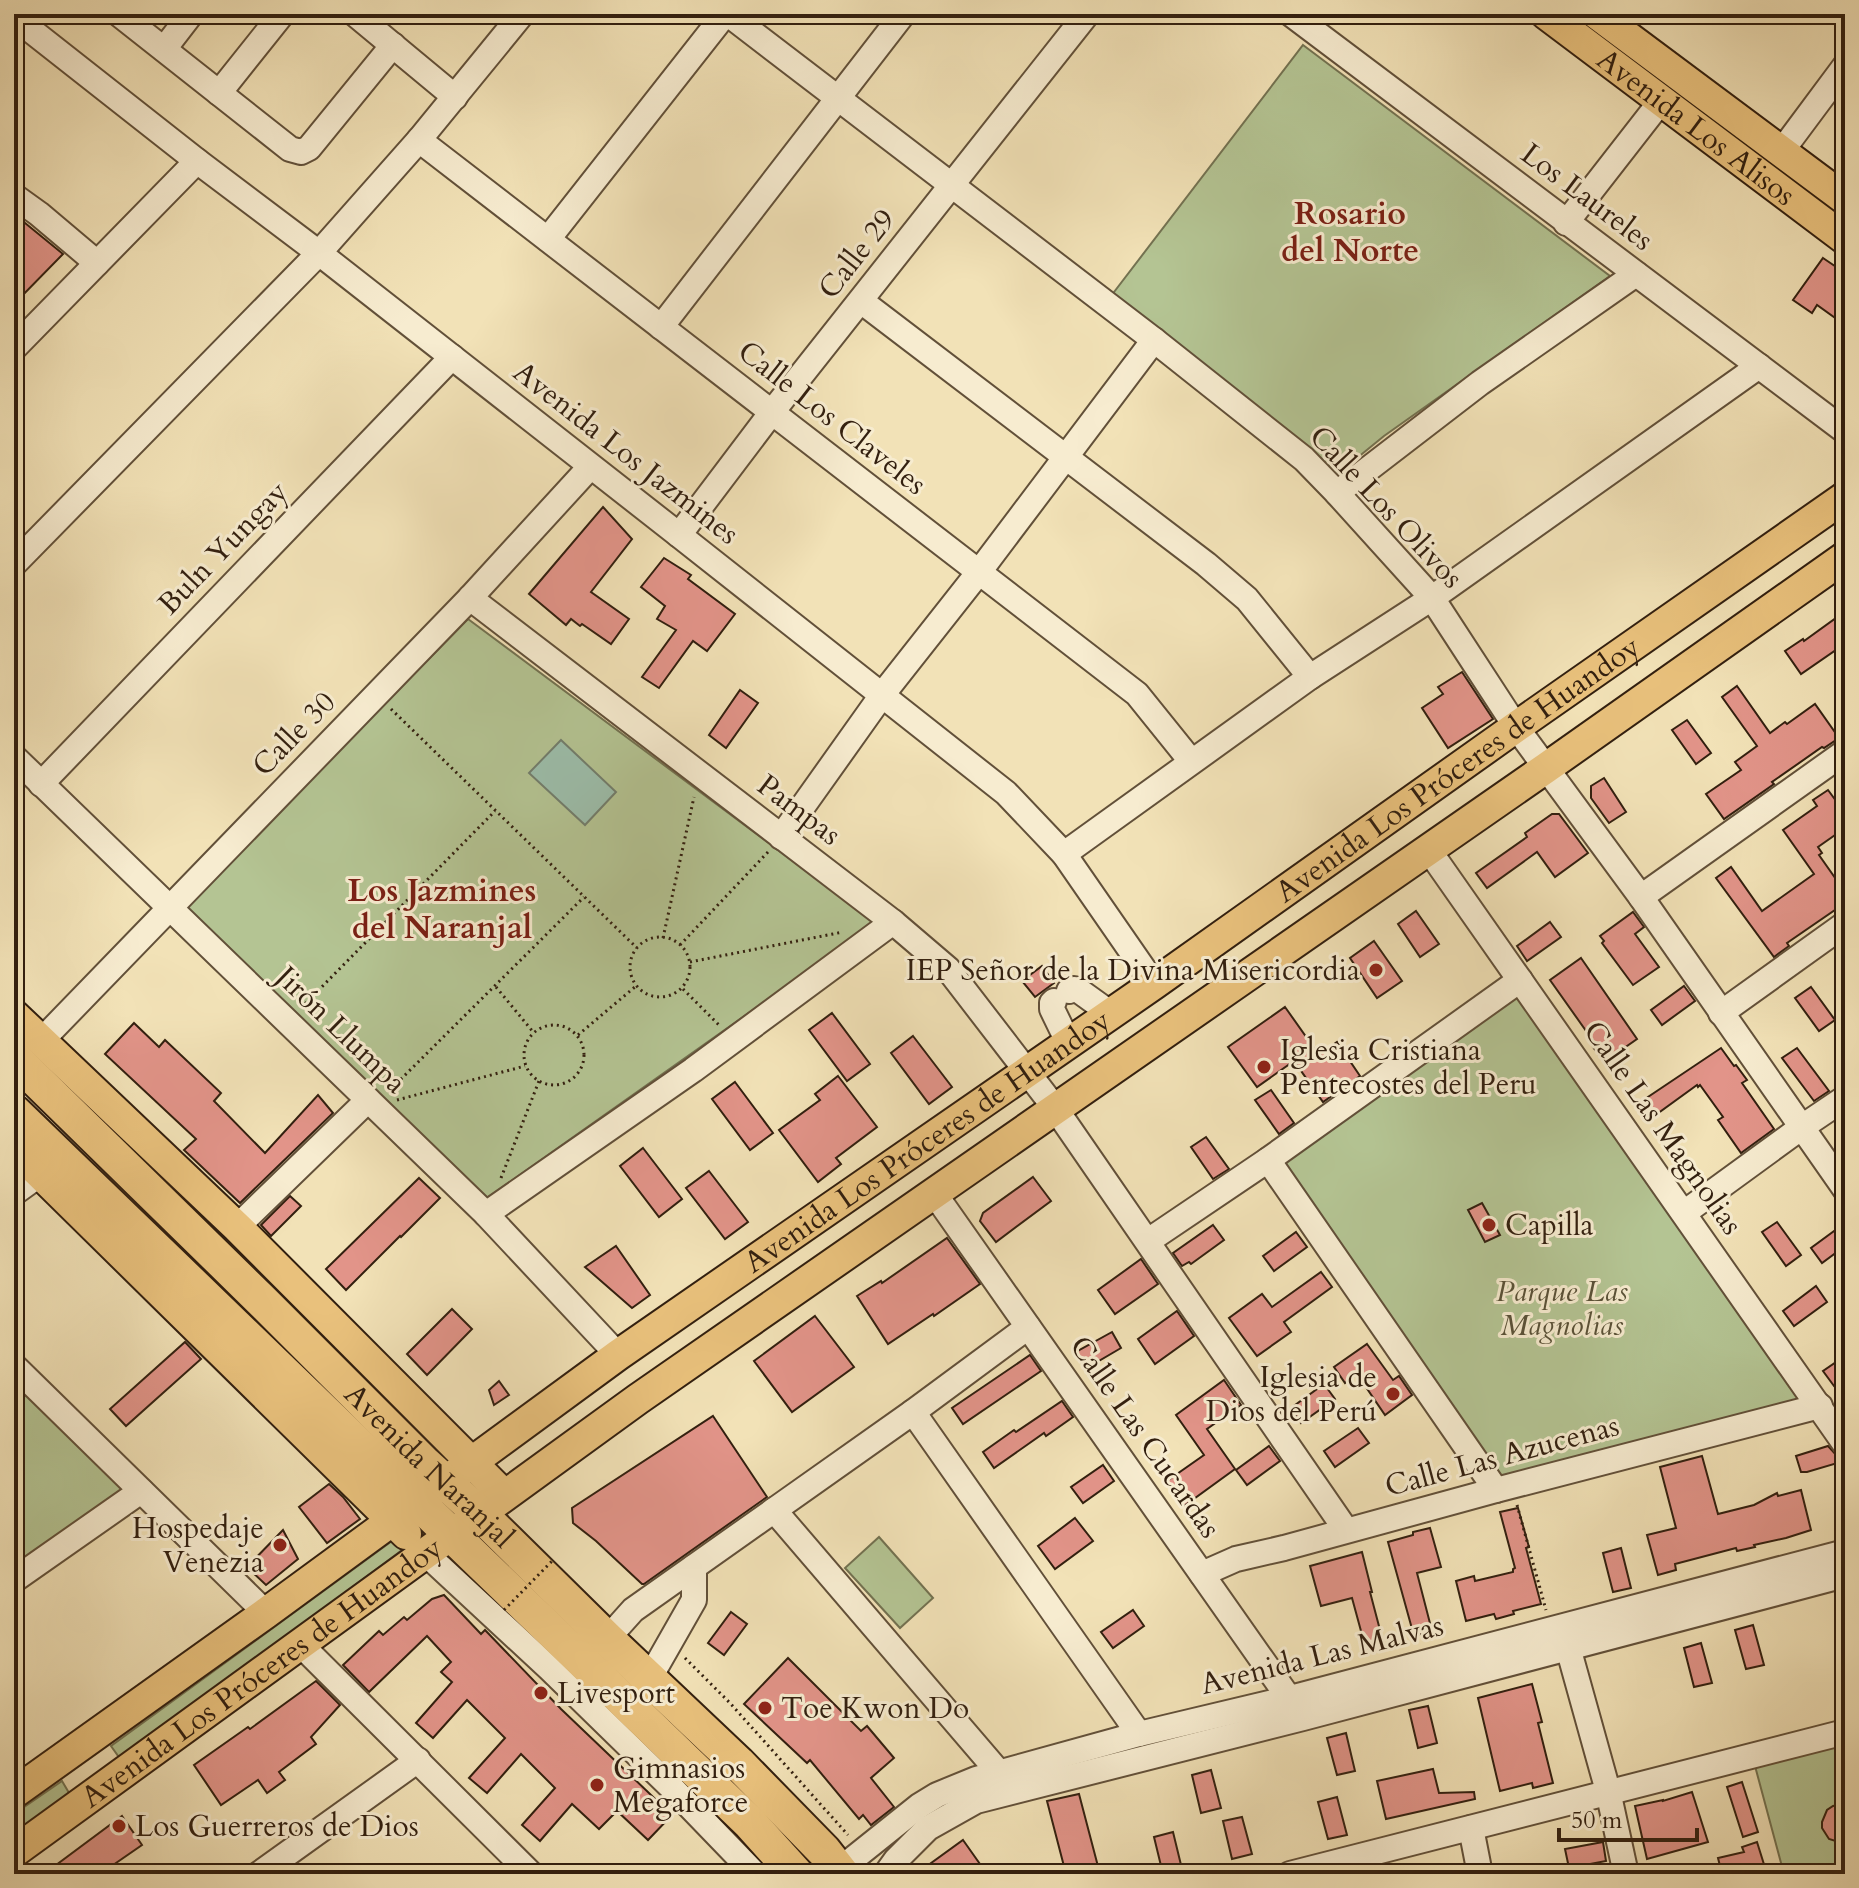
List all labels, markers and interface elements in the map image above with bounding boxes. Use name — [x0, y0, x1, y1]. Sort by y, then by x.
street label: Avenida Los Alisos — [1588, 39, 1804, 215]
street label: Los Laureles — [1512, 134, 1662, 260]
district label: Rosario del Norte — [1281, 192, 1419, 273]
street label: Calle 29 — [809, 201, 905, 307]
street label: Calle Los Claveles — [729, 331, 935, 505]
street label: Avenida Los Jazmines — [505, 352, 747, 554]
street label: Calle Los Olivos — [1300, 417, 1472, 597]
street label: Buln Yungay — [149, 472, 297, 624]
street label: Avenida Los Próceres de Huandoy — [1267, 626, 1648, 912]
street label: Calle 30 — [243, 682, 345, 786]
street label: Pampas — [749, 765, 849, 855]
district label: Los Jazmines del Naranjal — [348, 869, 536, 950]
place label: IEP Señor de la Divina Misericordia — [906, 950, 1360, 991]
street label: Jirón Llumpa — [264, 954, 415, 1103]
marker: IEP Señor de la Divina Misericordia — [1367, 961, 1385, 979]
street label: Avenida Los Próceres de Huandoy — [736, 1000, 1119, 1282]
street label: Calle Las Magnolias — [1574, 1013, 1752, 1243]
place label: Iglesia Cristiana Pentecostes del Peru — [1280, 1030, 1537, 1105]
marker: Iglesia Cristiana Pentecostes del Peru — [1255, 1058, 1273, 1076]
place label: Capilla — [1505, 1205, 1594, 1246]
marker: Capilla — [1480, 1216, 1498, 1234]
park label: Parque Las Magnolias — [1496, 1271, 1628, 1346]
street label: Calle Las Cucardas — [1060, 1328, 1230, 1546]
place label: Iglesia de Dios del Perú — [1206, 1357, 1377, 1432]
street label: Avenida Naranjal — [335, 1374, 524, 1557]
marker: Iglesia de Dios del Perú — [1384, 1385, 1402, 1403]
street label: Calle Las Azucenas — [1380, 1405, 1624, 1507]
place label: Hospedaje Venezia — [132, 1508, 264, 1583]
street label: Avenida Los Próceres de Huandoy — [73, 1527, 451, 1817]
marker: Hospedaje Venezia — [271, 1536, 289, 1554]
street label: Avenida Las Malvas — [1196, 1605, 1448, 1705]
place label: Livesport — [557, 1673, 676, 1714]
marker: Livesport — [532, 1684, 550, 1702]
place label: Toe Kwon Do — [781, 1688, 969, 1729]
marker: Toe Kwon Do — [756, 1699, 774, 1717]
place label: Gimnasios Megaforce — [613, 1748, 748, 1823]
marker: Gimnasios Megaforce — [588, 1776, 606, 1794]
scale bar — [1559, 1792, 1697, 1842]
text: 50 m — [1571, 1804, 1623, 1837]
place label: Los Guerreros de Dios — [135, 1806, 419, 1847]
marker: Los Guerreros de Dios — [110, 1817, 128, 1835]

